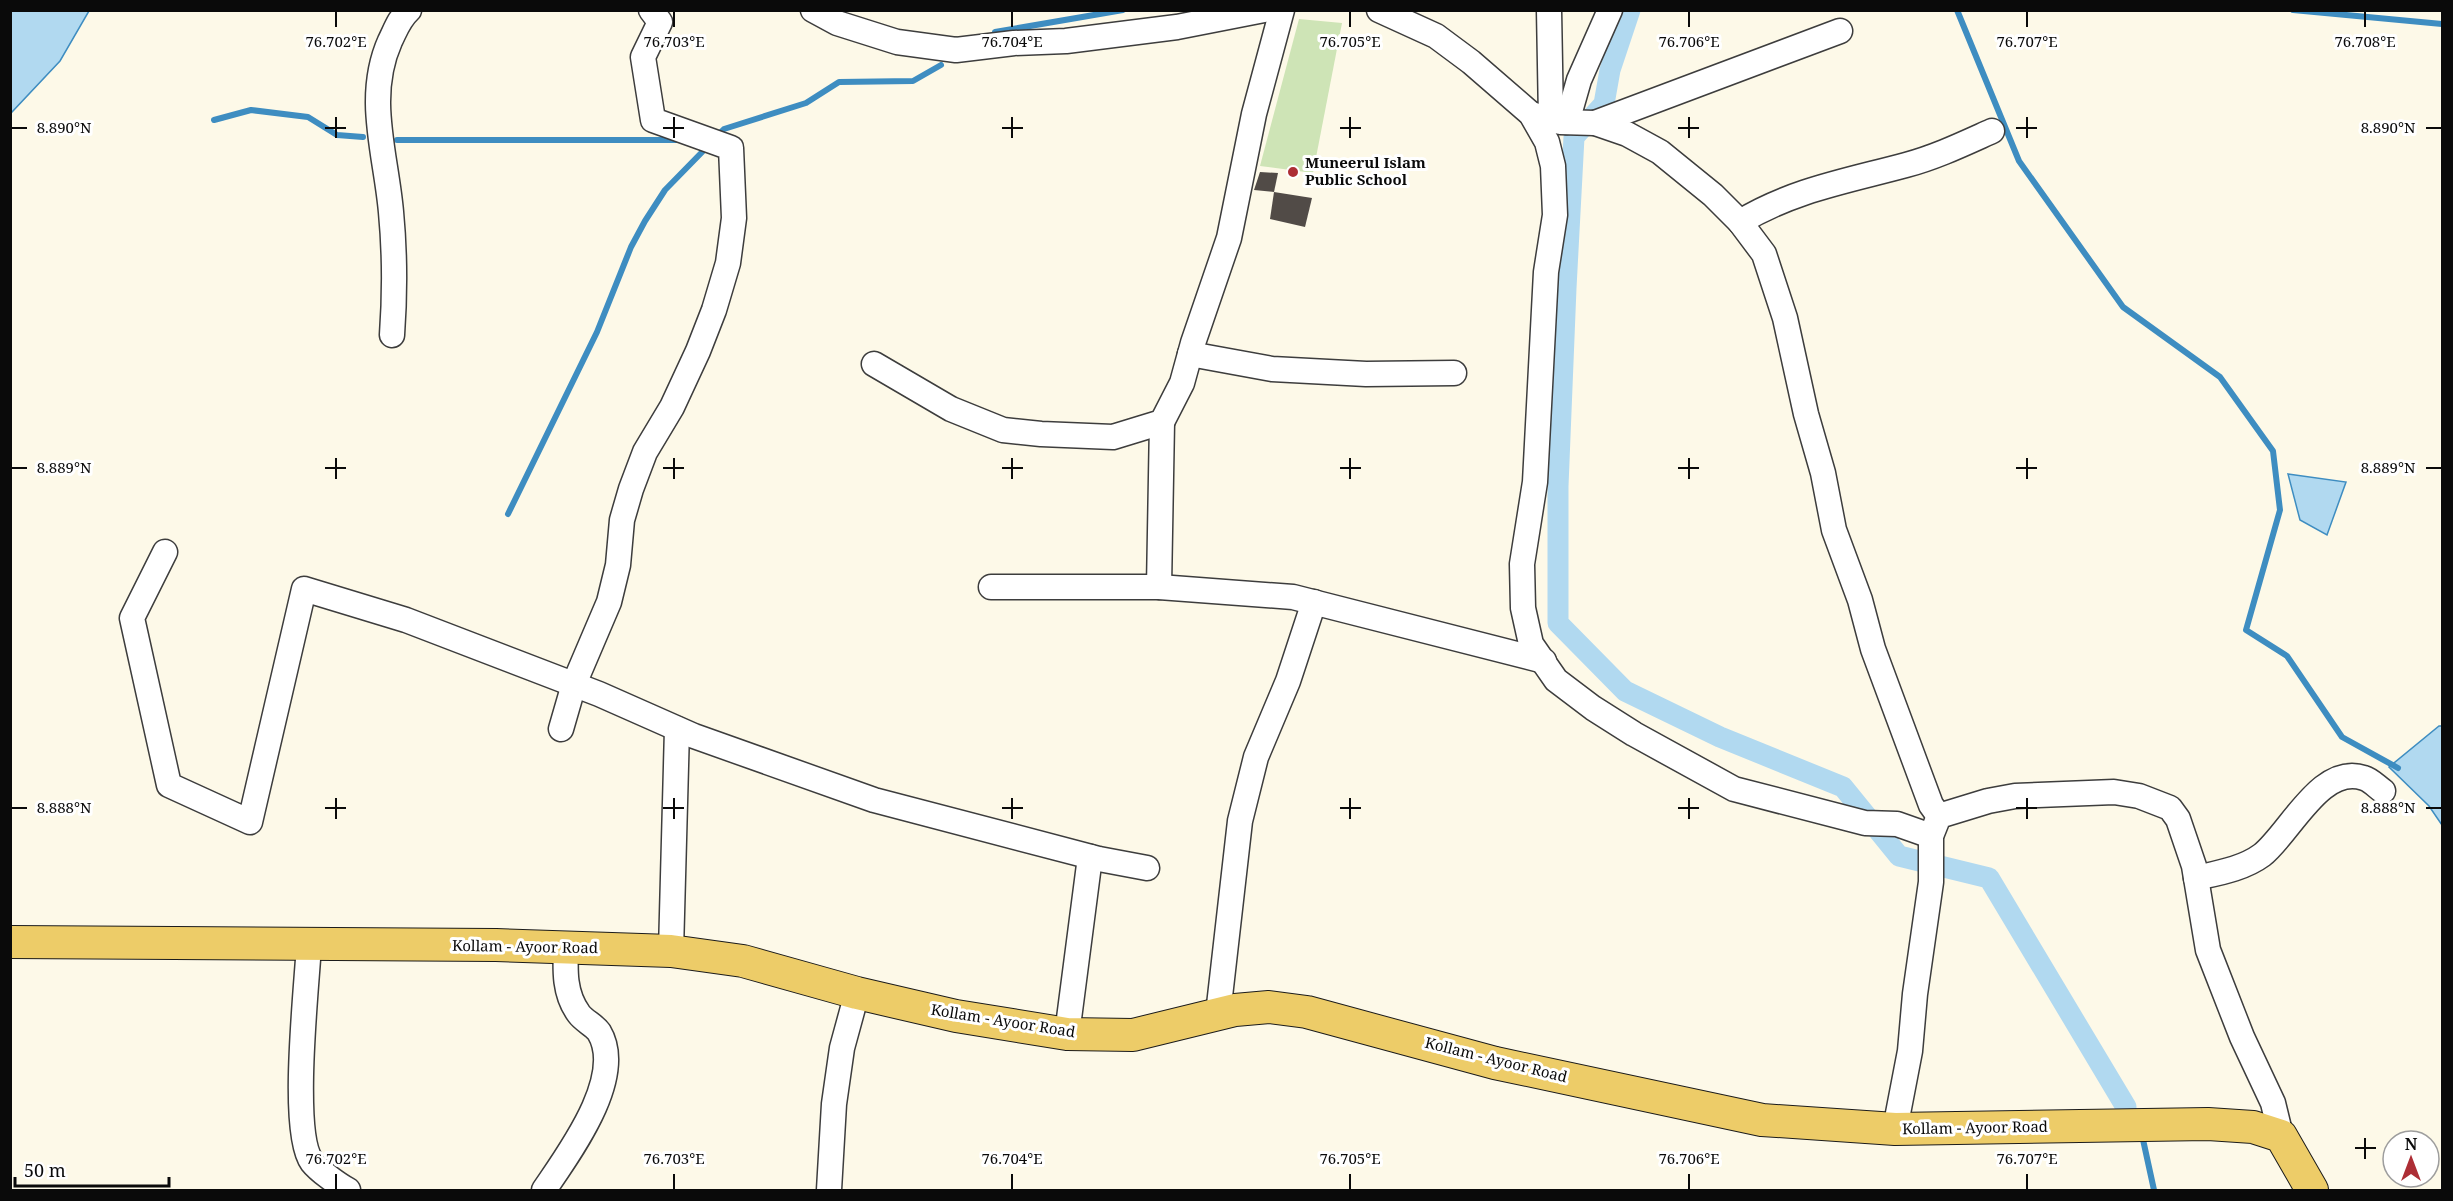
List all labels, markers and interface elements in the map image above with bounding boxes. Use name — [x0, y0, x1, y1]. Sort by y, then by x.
text: 76.702°E — [305, 31, 367, 51]
text: 76.703°E — [643, 31, 705, 51]
text: 76.704°E — [981, 31, 1043, 51]
text: 76.705°E — [1319, 31, 1381, 51]
text: 76.706°E — [1658, 31, 1720, 51]
text: 76.707°E — [1996, 31, 2058, 51]
text: 76.708°E — [2334, 31, 2396, 51]
text: 8.890°N — [37, 117, 92, 137]
text: 8.890°N — [2361, 117, 2416, 137]
place label: Muneerul Islam Public School — [1305, 152, 1426, 189]
marker: Muneerul Islam Public School — [1286, 165, 1300, 179]
text: 8.889°N — [37, 457, 92, 477]
text: 8.889°N — [2361, 457, 2416, 477]
text: 8.888°N — [37, 797, 92, 817]
text: 8.888°N — [2361, 797, 2416, 817]
street label: Kollam - Ayoor Road — [452, 935, 598, 957]
street label: Kollam - Ayoor Road — [930, 999, 1077, 1041]
street label: Kollam - Ayoor Road — [1423, 1032, 1569, 1086]
street label: Kollam - Ayoor Road — [1902, 1116, 2048, 1138]
north arrow — [2381, 1129, 2441, 1189]
text: N — [2405, 1133, 2418, 1155]
text: 76.702°E — [305, 1148, 367, 1168]
text: 76.703°E — [643, 1148, 705, 1168]
text: 76.704°E — [981, 1148, 1043, 1168]
text: 76.705°E — [1319, 1148, 1381, 1168]
text: 76.706°E — [1658, 1148, 1720, 1168]
text: 76.707°E — [1996, 1148, 2058, 1168]
scale bar — [15, 1150, 170, 1188]
text: 50 m — [24, 1158, 66, 1182]

